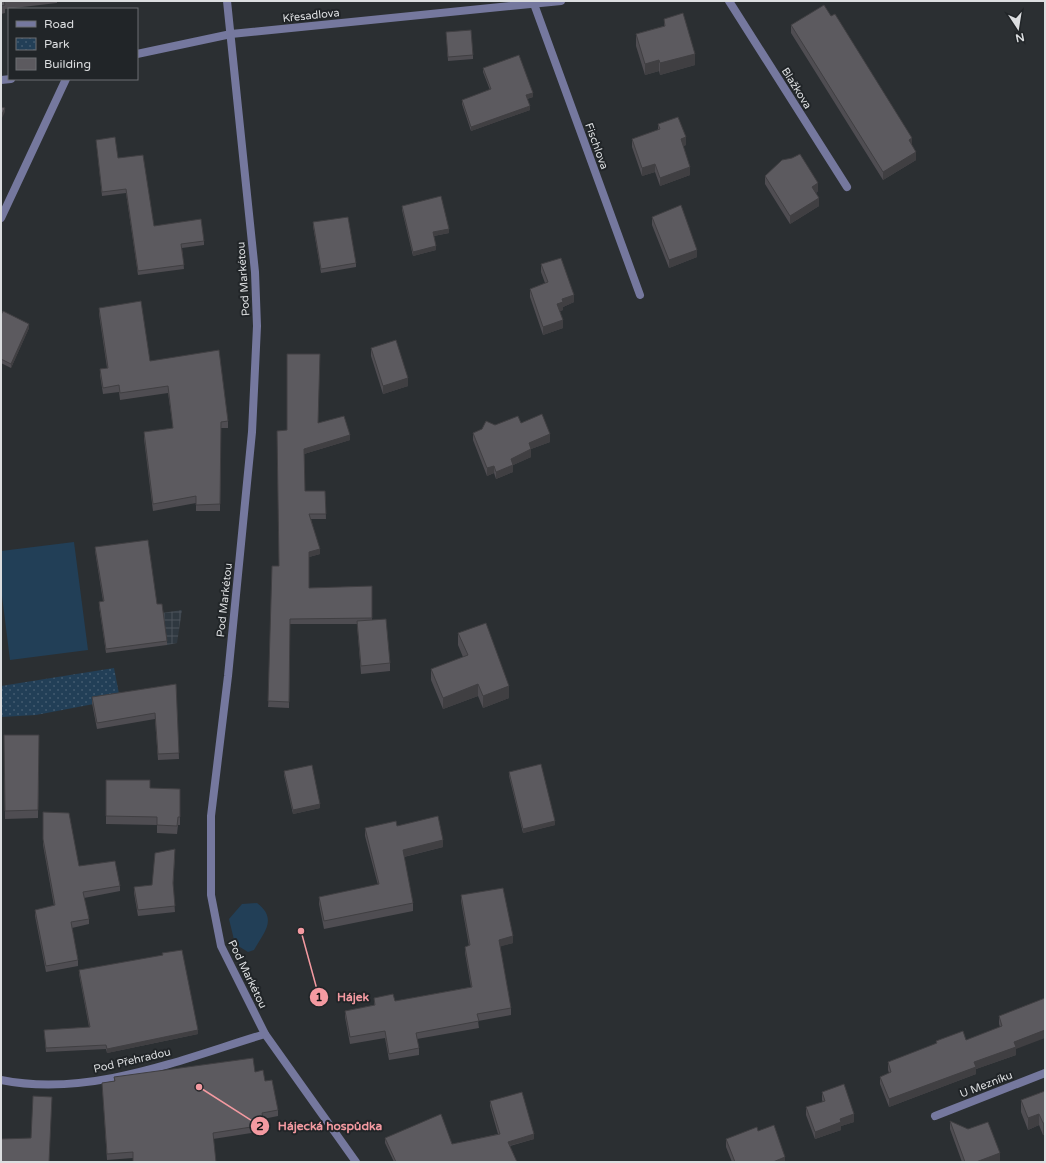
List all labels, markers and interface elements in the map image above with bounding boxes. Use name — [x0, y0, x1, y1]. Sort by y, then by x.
street label: Křesadlova — [282, 6, 340, 25]
legend — [8, 8, 138, 80]
north arrow — [998, 8, 1038, 48]
text: Road — [44, 17, 74, 31]
text: N — [1014, 30, 1026, 45]
text: Park — [44, 37, 70, 51]
text: Building — [44, 57, 91, 71]
street label: Blažkova — [779, 65, 814, 111]
street label: Fischlova — [582, 121, 611, 171]
street label: Pod Markétou — [234, 241, 253, 317]
street label: Pod Markétou — [214, 562, 235, 638]
street label: Pod Markétou — [225, 938, 270, 1010]
callout: Hájek — [309, 985, 377, 1009]
text: 1 — [315, 990, 323, 1004]
text: Hájek — [337, 990, 370, 1005]
street label: Pod Přehradou — [92, 1045, 172, 1076]
street label: U Mezníku — [958, 1068, 1014, 1100]
callout: Hájecká hospůdka — [250, 1114, 391, 1138]
text: 2 — [256, 1119, 264, 1133]
text: Hájecká hospůdka — [278, 1119, 382, 1134]

